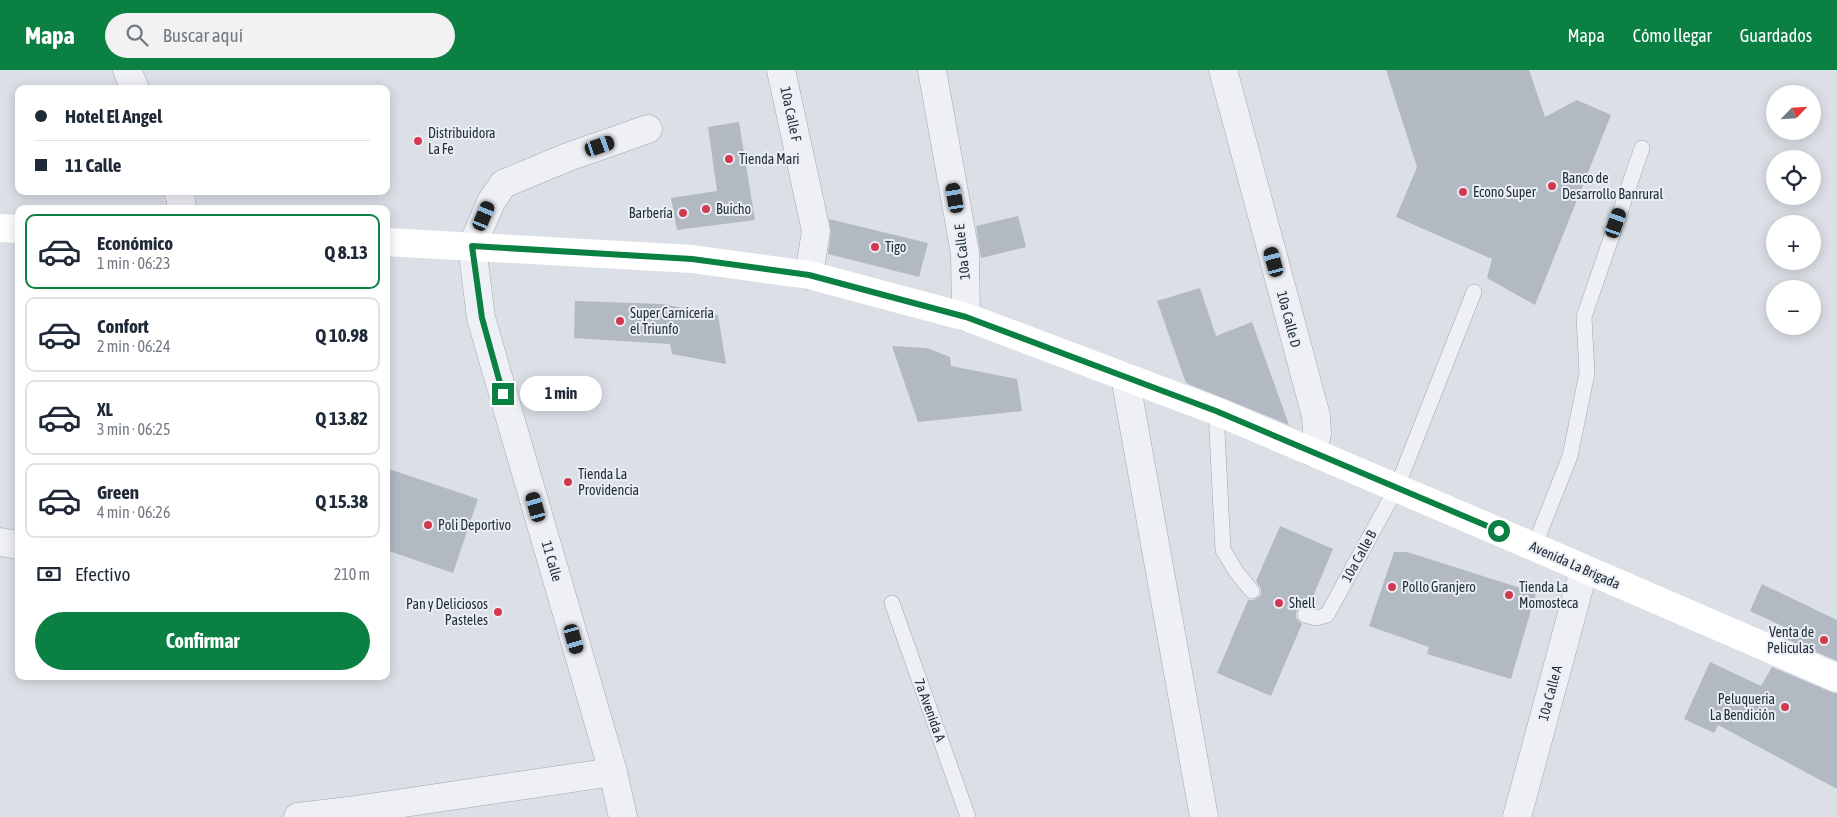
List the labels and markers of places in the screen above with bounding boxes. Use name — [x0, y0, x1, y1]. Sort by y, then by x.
place label: Distribuidora La Fe — [428, 125, 496, 157]
marker: Distribuidora La Fe — [412, 135, 424, 147]
place label: Tienda Mari — [739, 151, 800, 167]
marker: Tienda Mari — [723, 153, 735, 165]
place label: Banco de Desarrollo Banrural — [1562, 170, 1663, 202]
marker: Banco de Desarrollo Banrural — [1546, 180, 1558, 192]
place label: Econo Super — [1473, 184, 1537, 200]
marker: Econo Super — [1457, 186, 1469, 198]
place label: Buicho — [716, 201, 751, 217]
marker: Buicho — [700, 203, 712, 215]
place label: Barbería — [629, 205, 673, 221]
marker: Barbería — [677, 207, 689, 219]
place label: Tigo — [885, 239, 906, 255]
marker: Tigo — [869, 241, 881, 253]
place label: Super Carnicería el Triunfo — [630, 305, 714, 337]
marker: Super Carnicería el Triunfo — [614, 315, 626, 327]
place label: Tienda La Providencia — [578, 466, 639, 498]
marker: Tienda La Providencia — [562, 476, 574, 488]
place label: Poli Deportivo — [438, 517, 511, 533]
marker: Poli Deportivo — [422, 519, 434, 531]
place label: Pollo Granjero — [1402, 579, 1476, 595]
place label: Tienda La Momosteca — [1519, 579, 1578, 611]
marker: Pollo Granjero — [1386, 581, 1398, 593]
marker: Tienda La Momosteca — [1503, 589, 1515, 601]
place label: Shell — [1289, 595, 1316, 611]
place label: Pan y Deliciosos Pasteles — [406, 596, 488, 628]
marker: Shell — [1273, 597, 1285, 609]
marker: Pan y Deliciosos Pasteles — [492, 606, 504, 618]
place label: Venta de Peliculas — [1767, 624, 1814, 656]
marker: Venta de Peliculas — [1818, 634, 1830, 646]
place label: Peluqueria La Bendición — [1710, 691, 1775, 723]
marker: Peluqueria La Bendición — [1779, 701, 1791, 713]

